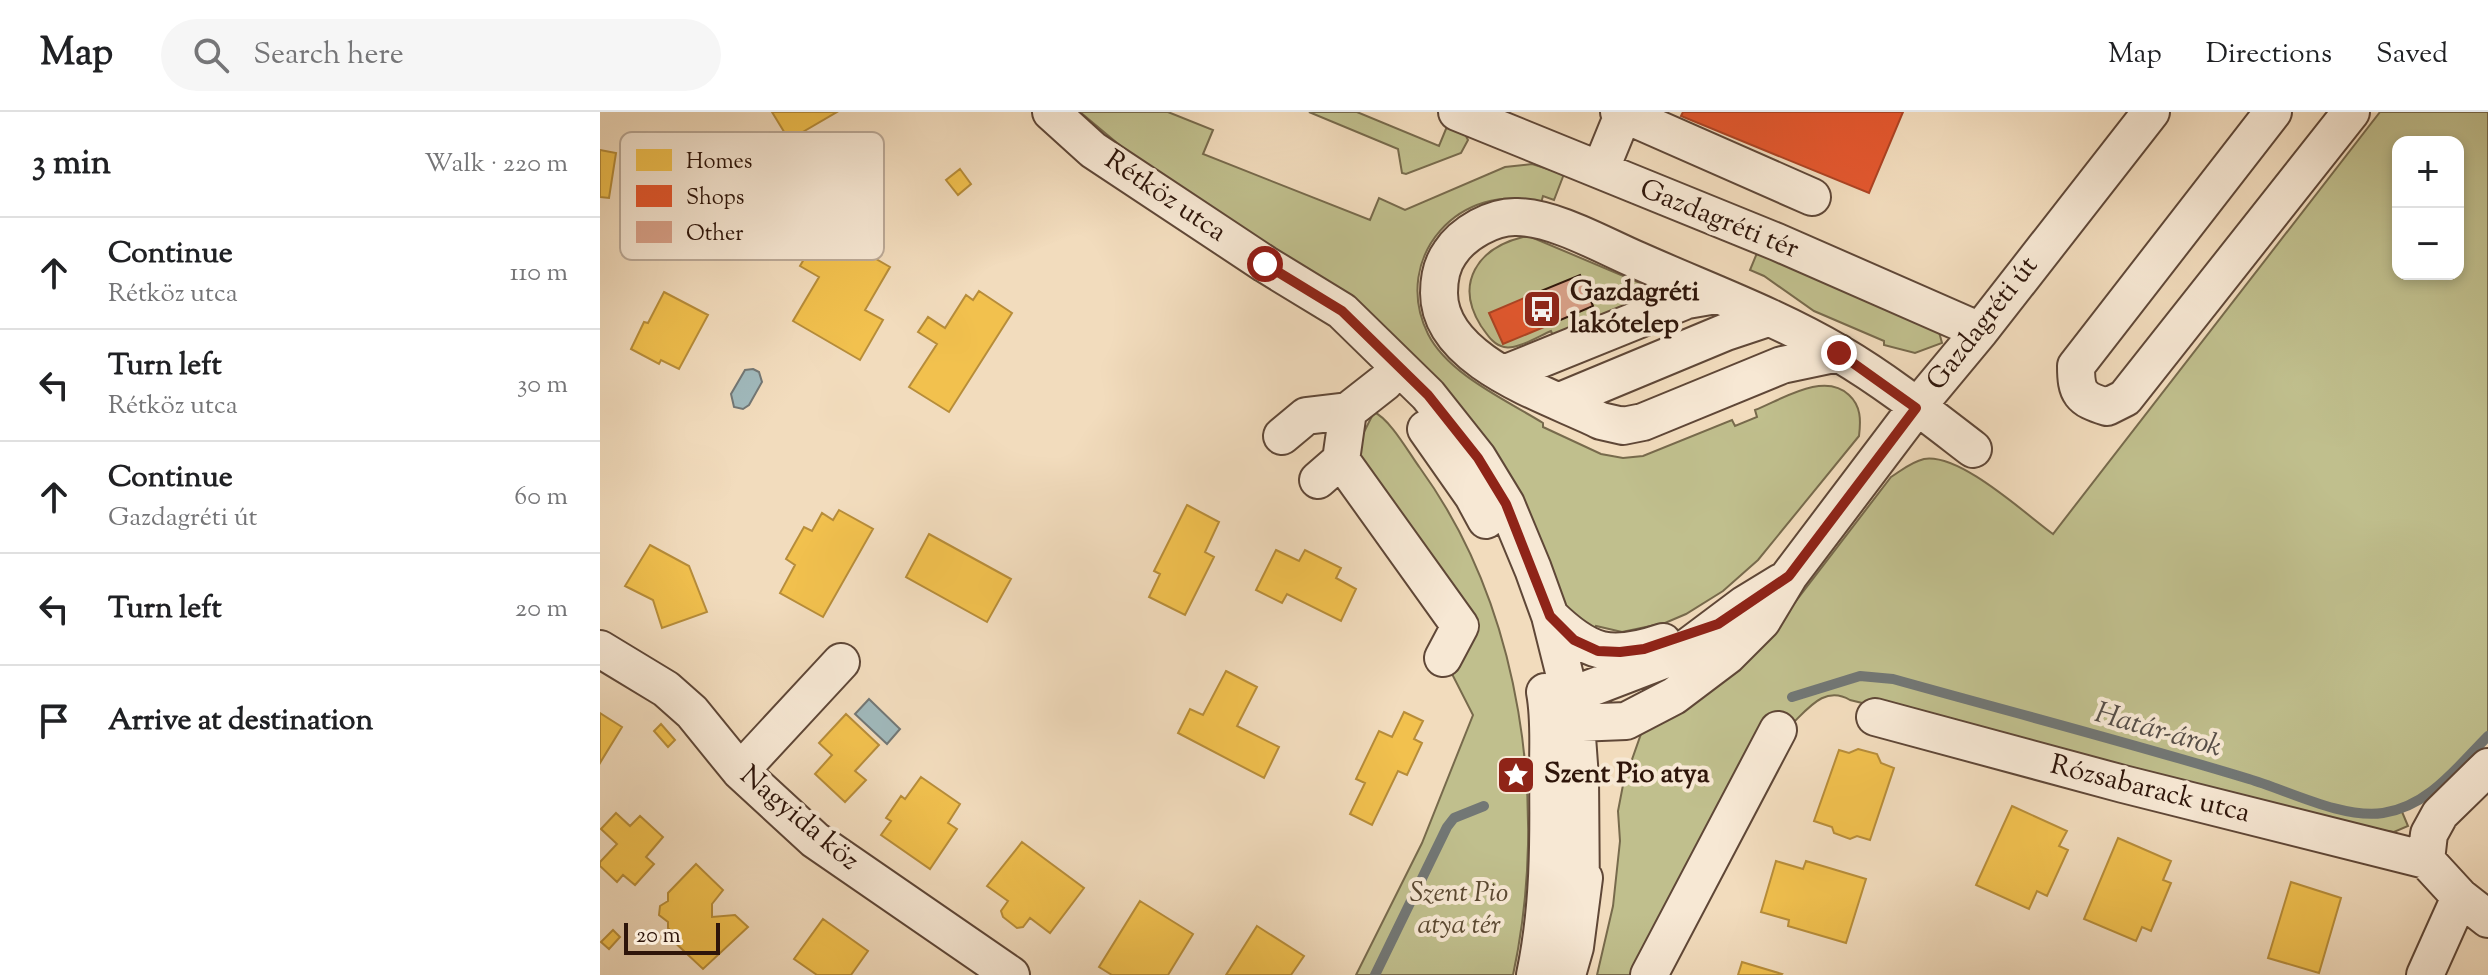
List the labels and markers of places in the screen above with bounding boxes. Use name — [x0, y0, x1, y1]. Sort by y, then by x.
place label: Gazdagréti lakótelep — [1570, 273, 1699, 345]
bus stop icon: Gazdagréti lakótelep — [1521, 288, 1563, 330]
place icon: Szent Pio atya — [1495, 754, 1537, 796]
place label: Szent Pio atya — [1544, 755, 1710, 795]

